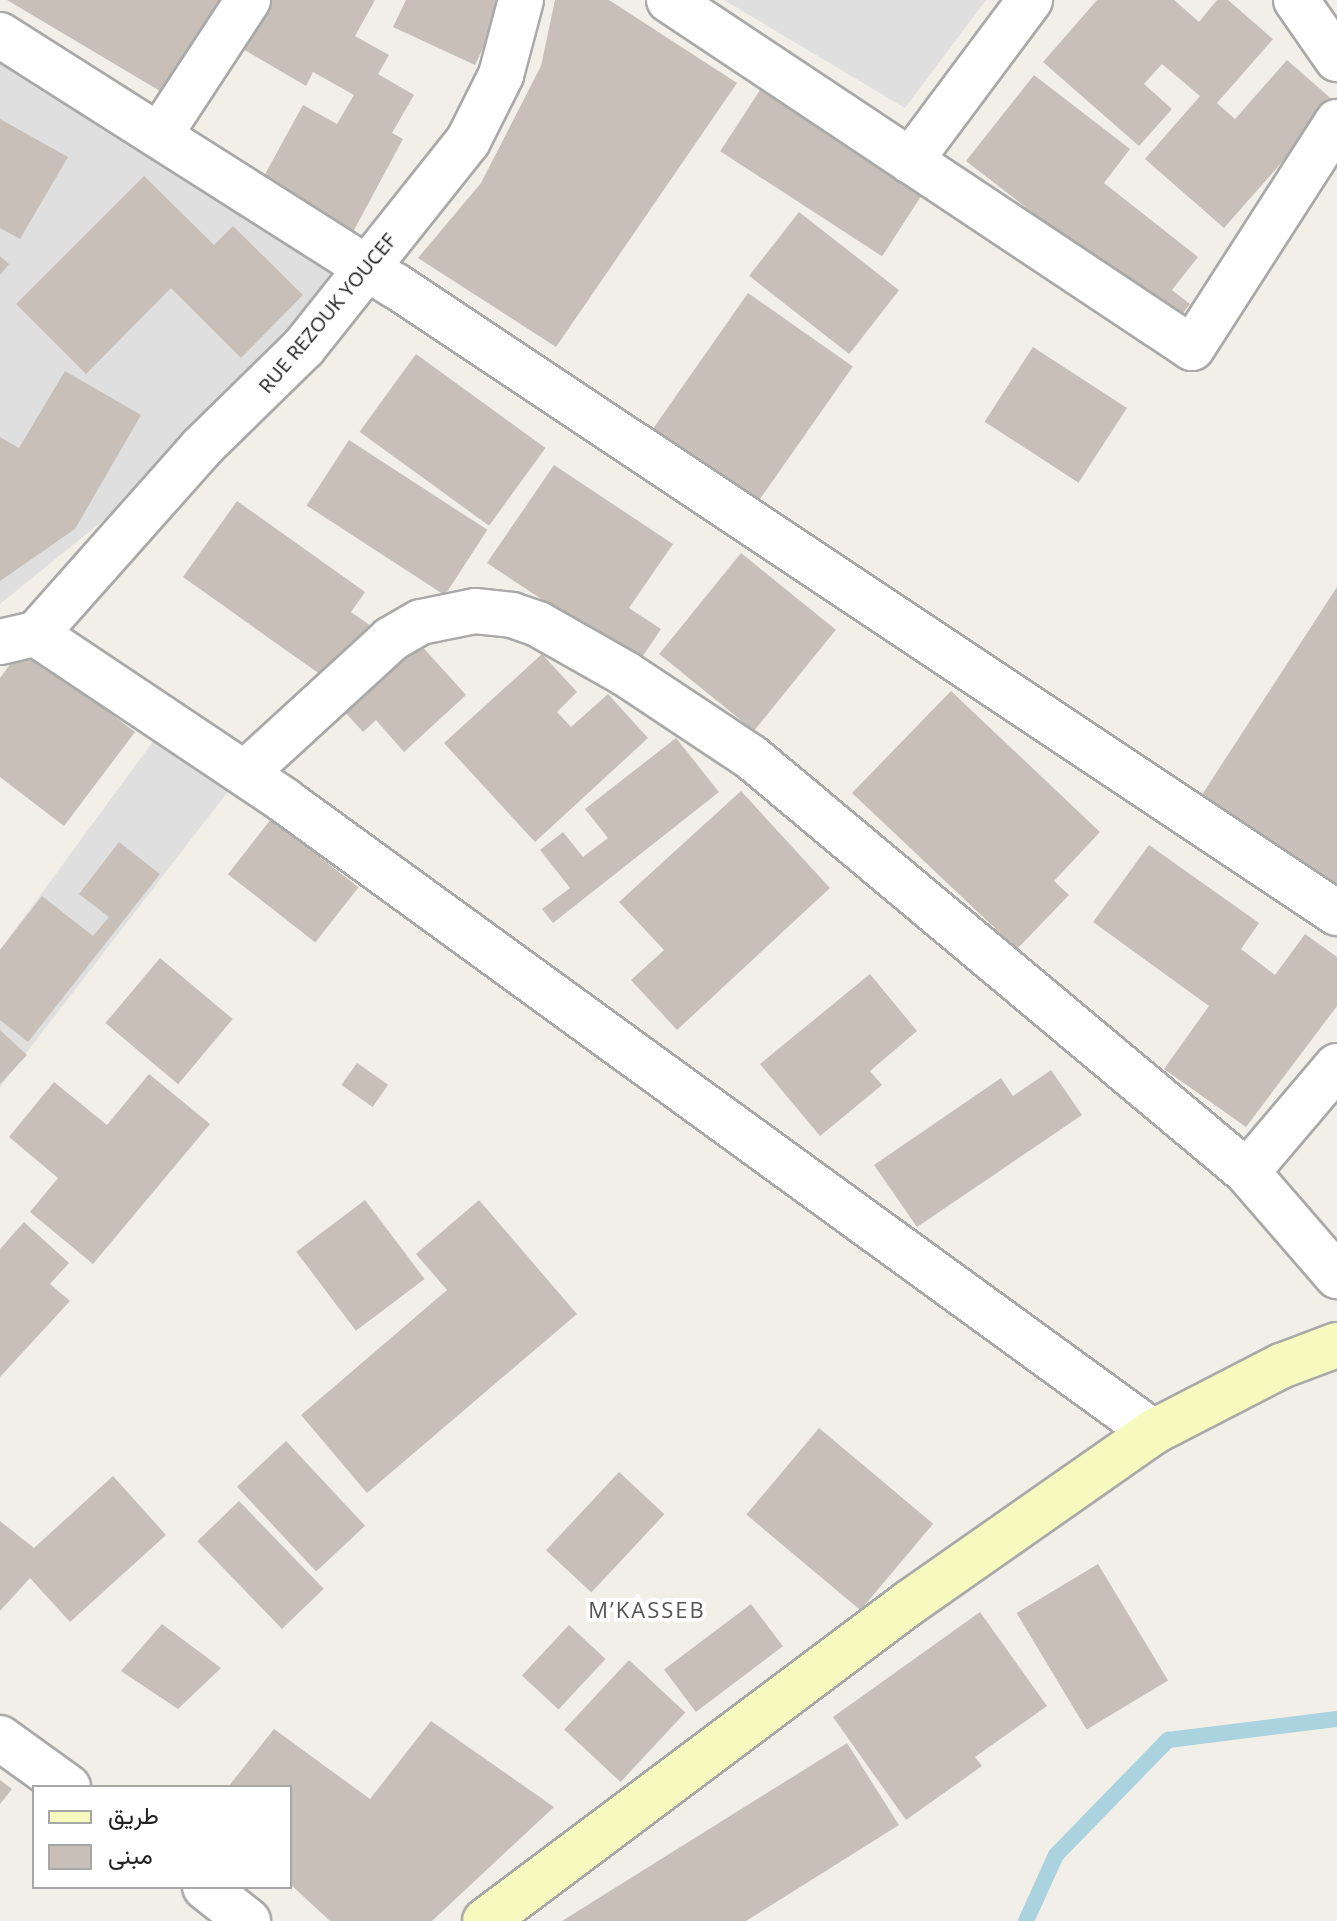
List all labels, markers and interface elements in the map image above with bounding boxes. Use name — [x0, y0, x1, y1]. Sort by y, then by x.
street label: RUE REZOUK YOUCEF — [253, 228, 401, 398]
district label: M’KASSEB — [588, 1597, 706, 1623]
legend — [32, 1785, 292, 1889]
text: طريق — [108, 1798, 159, 1831]
text: مبنى — [108, 1838, 153, 1871]

